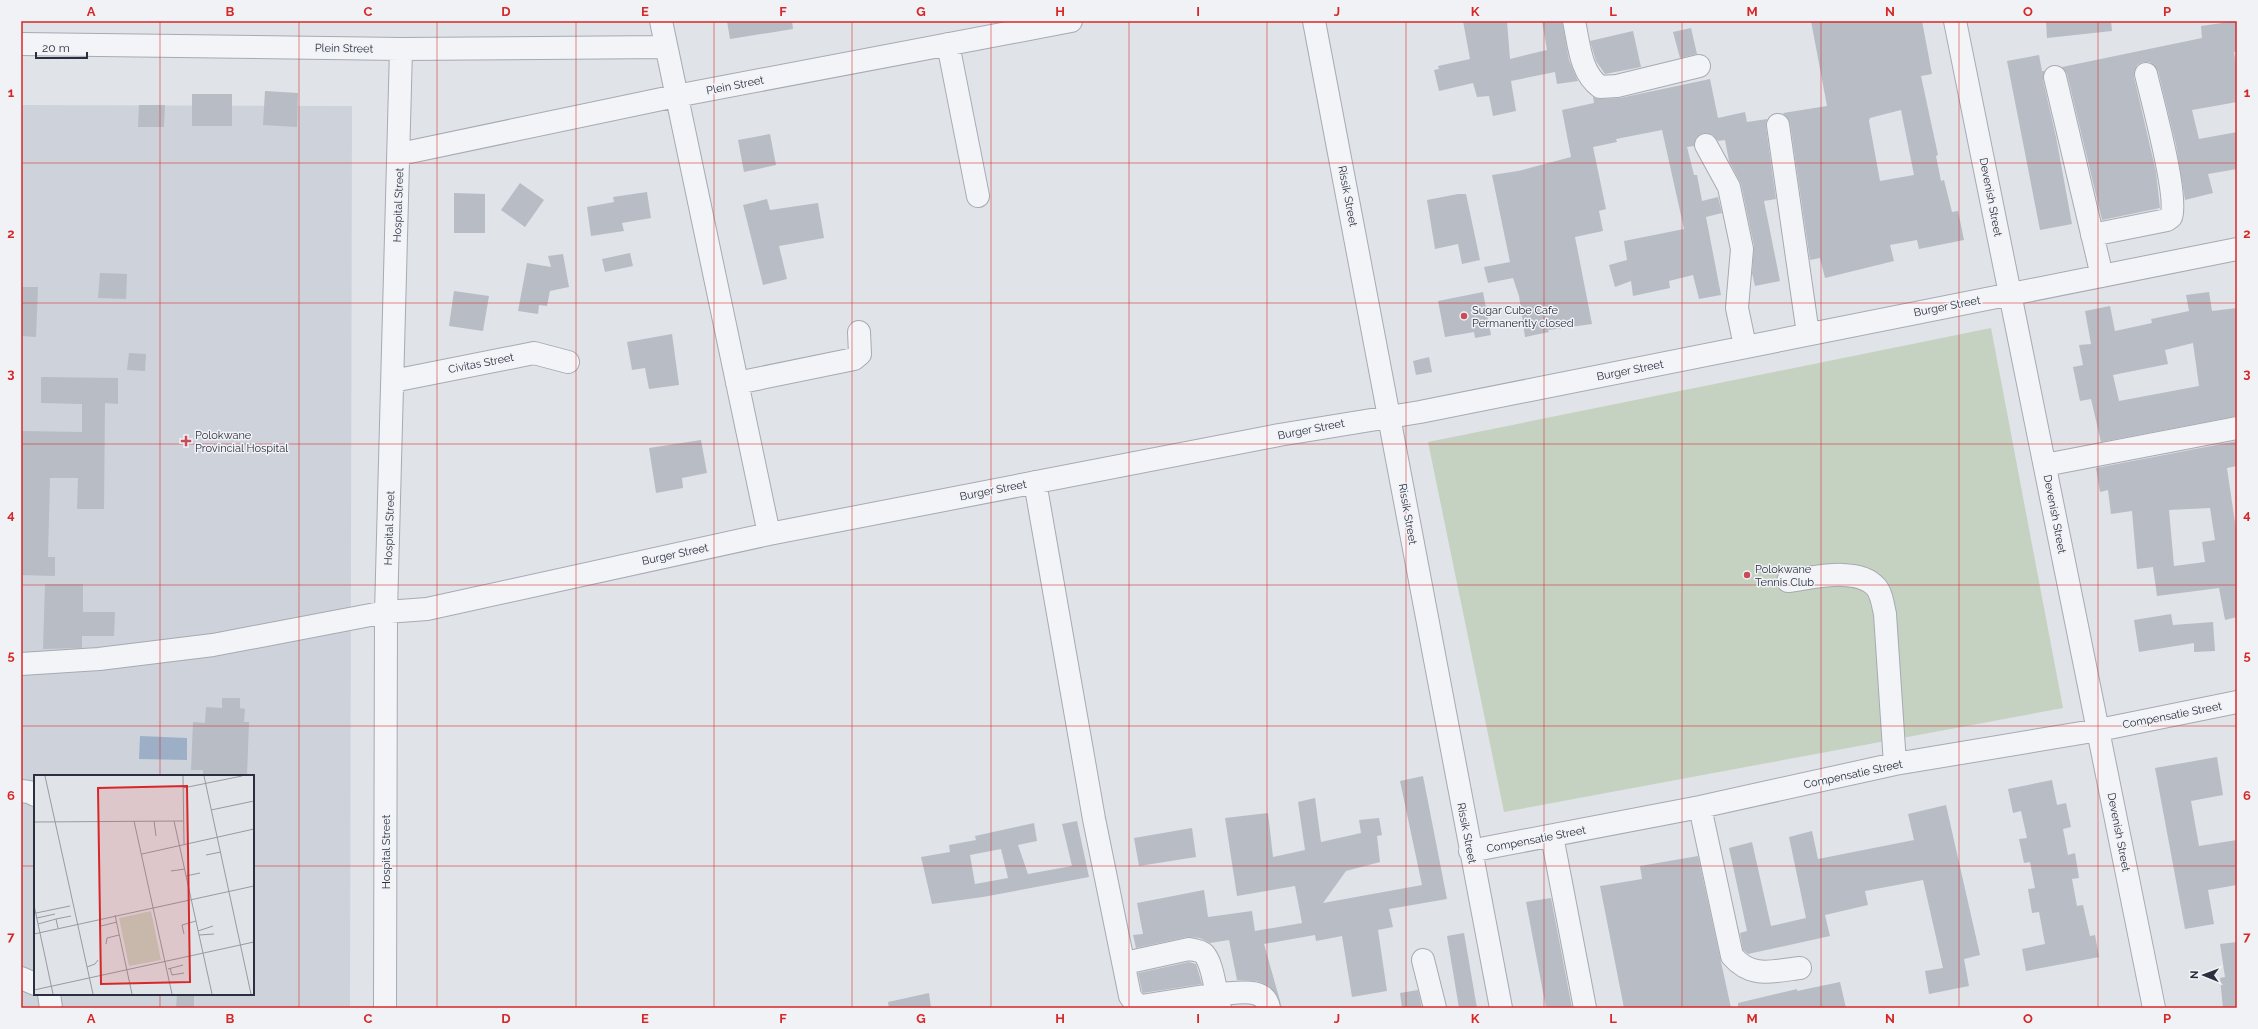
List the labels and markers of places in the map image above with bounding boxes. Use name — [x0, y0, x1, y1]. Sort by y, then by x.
place label: Sugar Cube Cafe Permanently closed — [1472, 304, 1574, 330]
marker: Sugar Cube Cafe Permanently closed — [1459, 311, 1469, 321]
place label: Polokwane Provincial Hospital — [195, 429, 288, 455]
marker: Polokwane Provincial Hospital — [180, 435, 192, 447]
place label: Polokwane Tennis Club — [1755, 563, 1814, 589]
marker: Polokwane Tennis Club — [1742, 570, 1752, 580]

